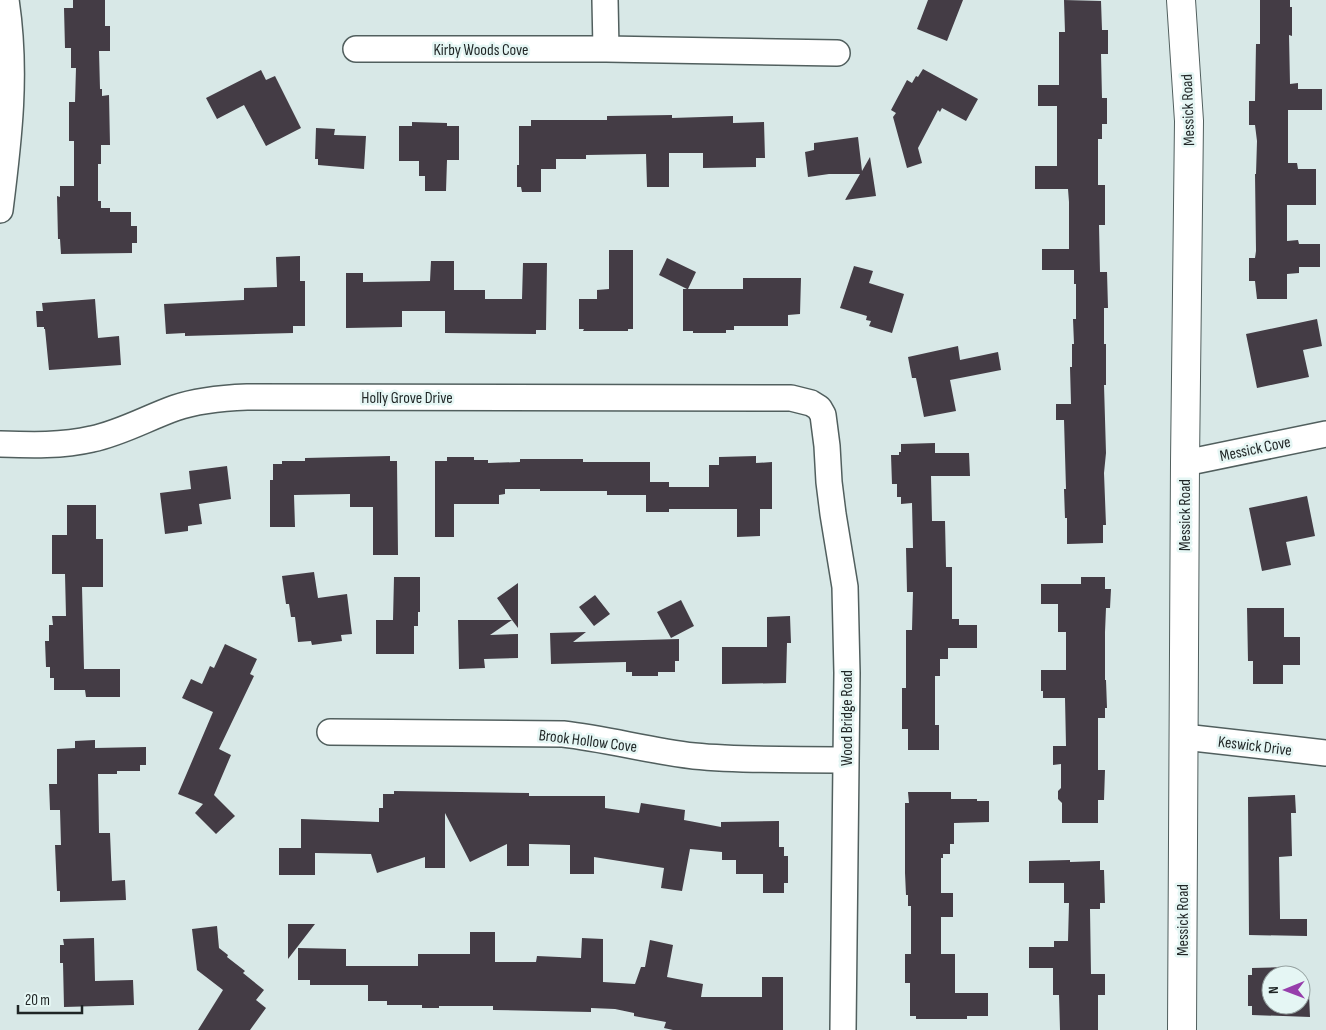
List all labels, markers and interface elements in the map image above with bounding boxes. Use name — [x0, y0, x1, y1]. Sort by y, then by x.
street label: Kirby Woods Cove — [433, 41, 529, 60]
street label: Messick Road — [1178, 74, 1199, 146]
street label: Holly Grove Drive — [361, 389, 453, 408]
street label: Messick Cove — [1218, 433, 1292, 466]
street label: Messick Road — [1176, 479, 1195, 551]
street label: Wood Bridge Road — [838, 670, 857, 766]
street label: Brook Hollow Cove — [538, 726, 638, 757]
street label: Keswick Drive — [1217, 733, 1293, 760]
street label: Messick Road — [1174, 884, 1193, 956]
north arrow — [1261, 965, 1311, 1015]
scale bar — [18, 982, 81, 1014]
text: N — [1265, 986, 1282, 994]
text: 20 m — [25, 991, 50, 1010]

